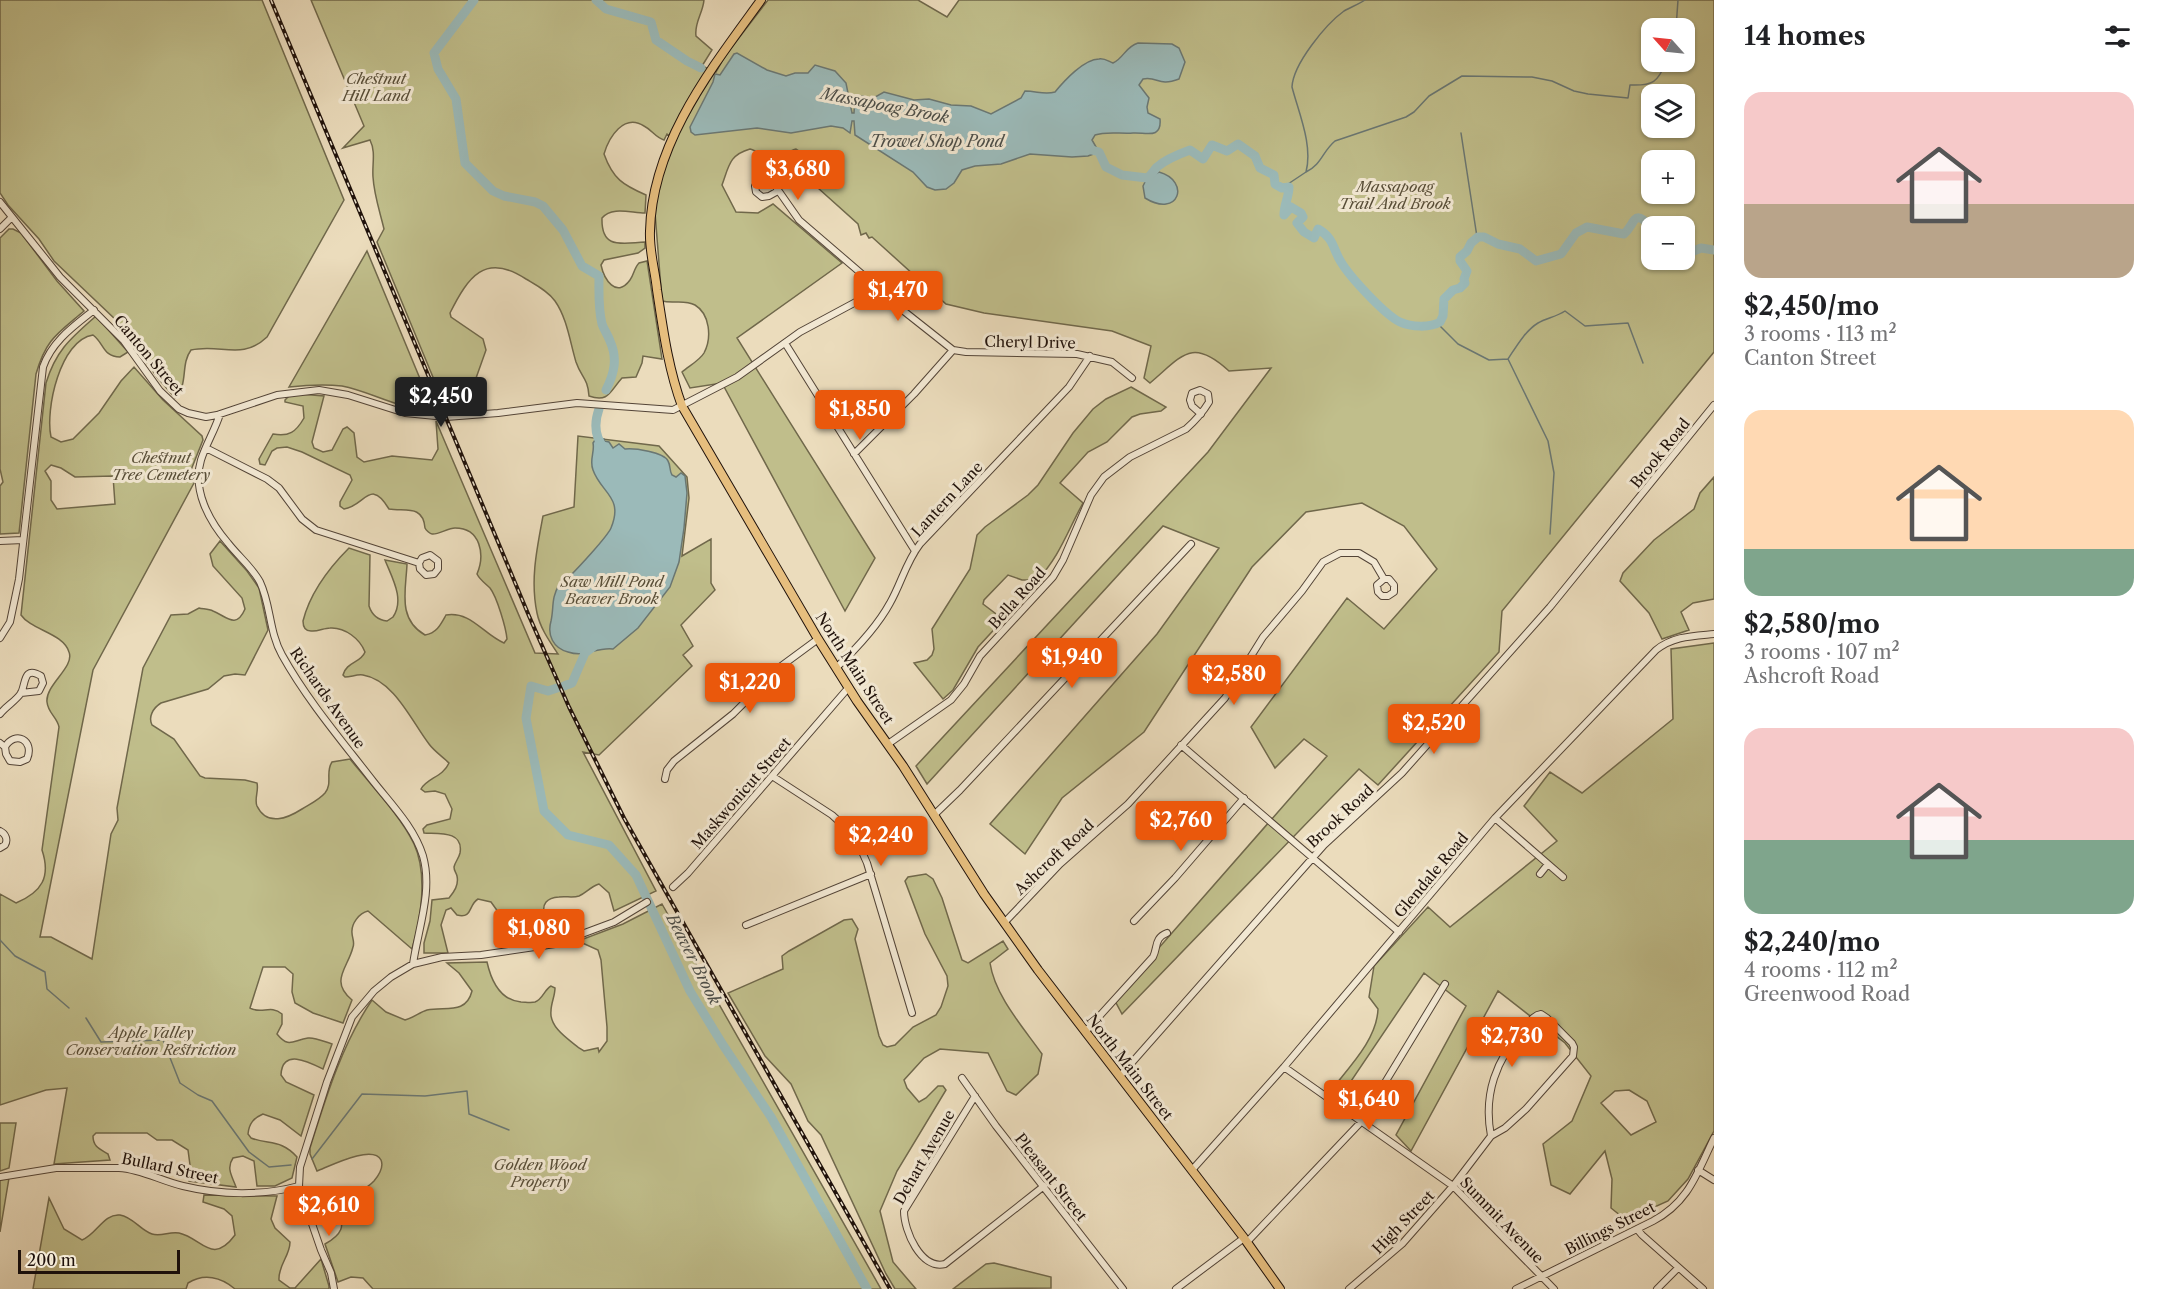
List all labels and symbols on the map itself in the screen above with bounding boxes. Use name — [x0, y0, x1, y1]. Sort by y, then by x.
north arrow — [1641, 18, 1695, 72]
park label: Chestnut Hill Land — [341, 69, 412, 105]
water label: Massapoag Brook — [817, 82, 951, 127]
water label: Trowel Shop Pond — [870, 131, 1006, 151]
pin: $3,680 — [749, 150, 847, 201]
park label: Massapoag Trail And Brook — [1339, 177, 1451, 213]
pin: $1,470 — [849, 271, 947, 322]
street label: Canton Street — [110, 311, 189, 400]
street label: Cheryl Drive — [984, 332, 1076, 352]
pin: $2,450 — [392, 377, 490, 428]
pin: $1,850 — [811, 390, 909, 441]
street label: Brook Road — [1626, 414, 1694, 492]
park label: Chestnut Tree Cemetery — [112, 448, 211, 484]
street label: Lantern Lane — [907, 457, 987, 541]
street label: Bella Road — [984, 563, 1050, 633]
park label: Saw Mill Pond Beaver Brook — [560, 572, 665, 608]
street label: North Main Street — [812, 608, 899, 728]
pin: $1,940 — [1023, 638, 1121, 689]
street label: Richards Avenue — [286, 644, 370, 752]
pin: $2,580 — [1185, 655, 1283, 706]
pin: $1,220 — [701, 663, 799, 714]
pin: $2,520 — [1385, 704, 1483, 755]
street label: Maskwonicut Street — [687, 733, 795, 853]
street label: Brook Road — [1303, 780, 1377, 852]
pin: $2,760 — [1132, 801, 1230, 852]
street label: Ashcroft Road — [1010, 815, 1098, 899]
pin: $2,240 — [832, 816, 930, 867]
street label: Glendale Road — [1390, 829, 1472, 921]
water label: Beaver Brook — [661, 908, 726, 1009]
pin: $1,080 — [490, 909, 588, 960]
street label: North Main Street — [1083, 1010, 1178, 1124]
pin: $2,730 — [1463, 1017, 1561, 1068]
park label: Apple Valley Conservation Restriction — [66, 1023, 236, 1059]
pin: $1,640 — [1320, 1080, 1418, 1131]
street label: Dehart Avenue — [889, 1106, 959, 1208]
street label: Pleasant Street — [1011, 1129, 1092, 1225]
street label: Bullard Street — [120, 1148, 221, 1188]
park label: Golden Wood Property — [494, 1155, 589, 1191]
street label: Summit Avenue — [1456, 1173, 1548, 1267]
pin: $2,610 — [280, 1186, 378, 1237]
street label: High Street — [1368, 1186, 1439, 1258]
street label: Billings Street — [1562, 1197, 1659, 1259]
scale bar — [18, 1247, 180, 1274]

